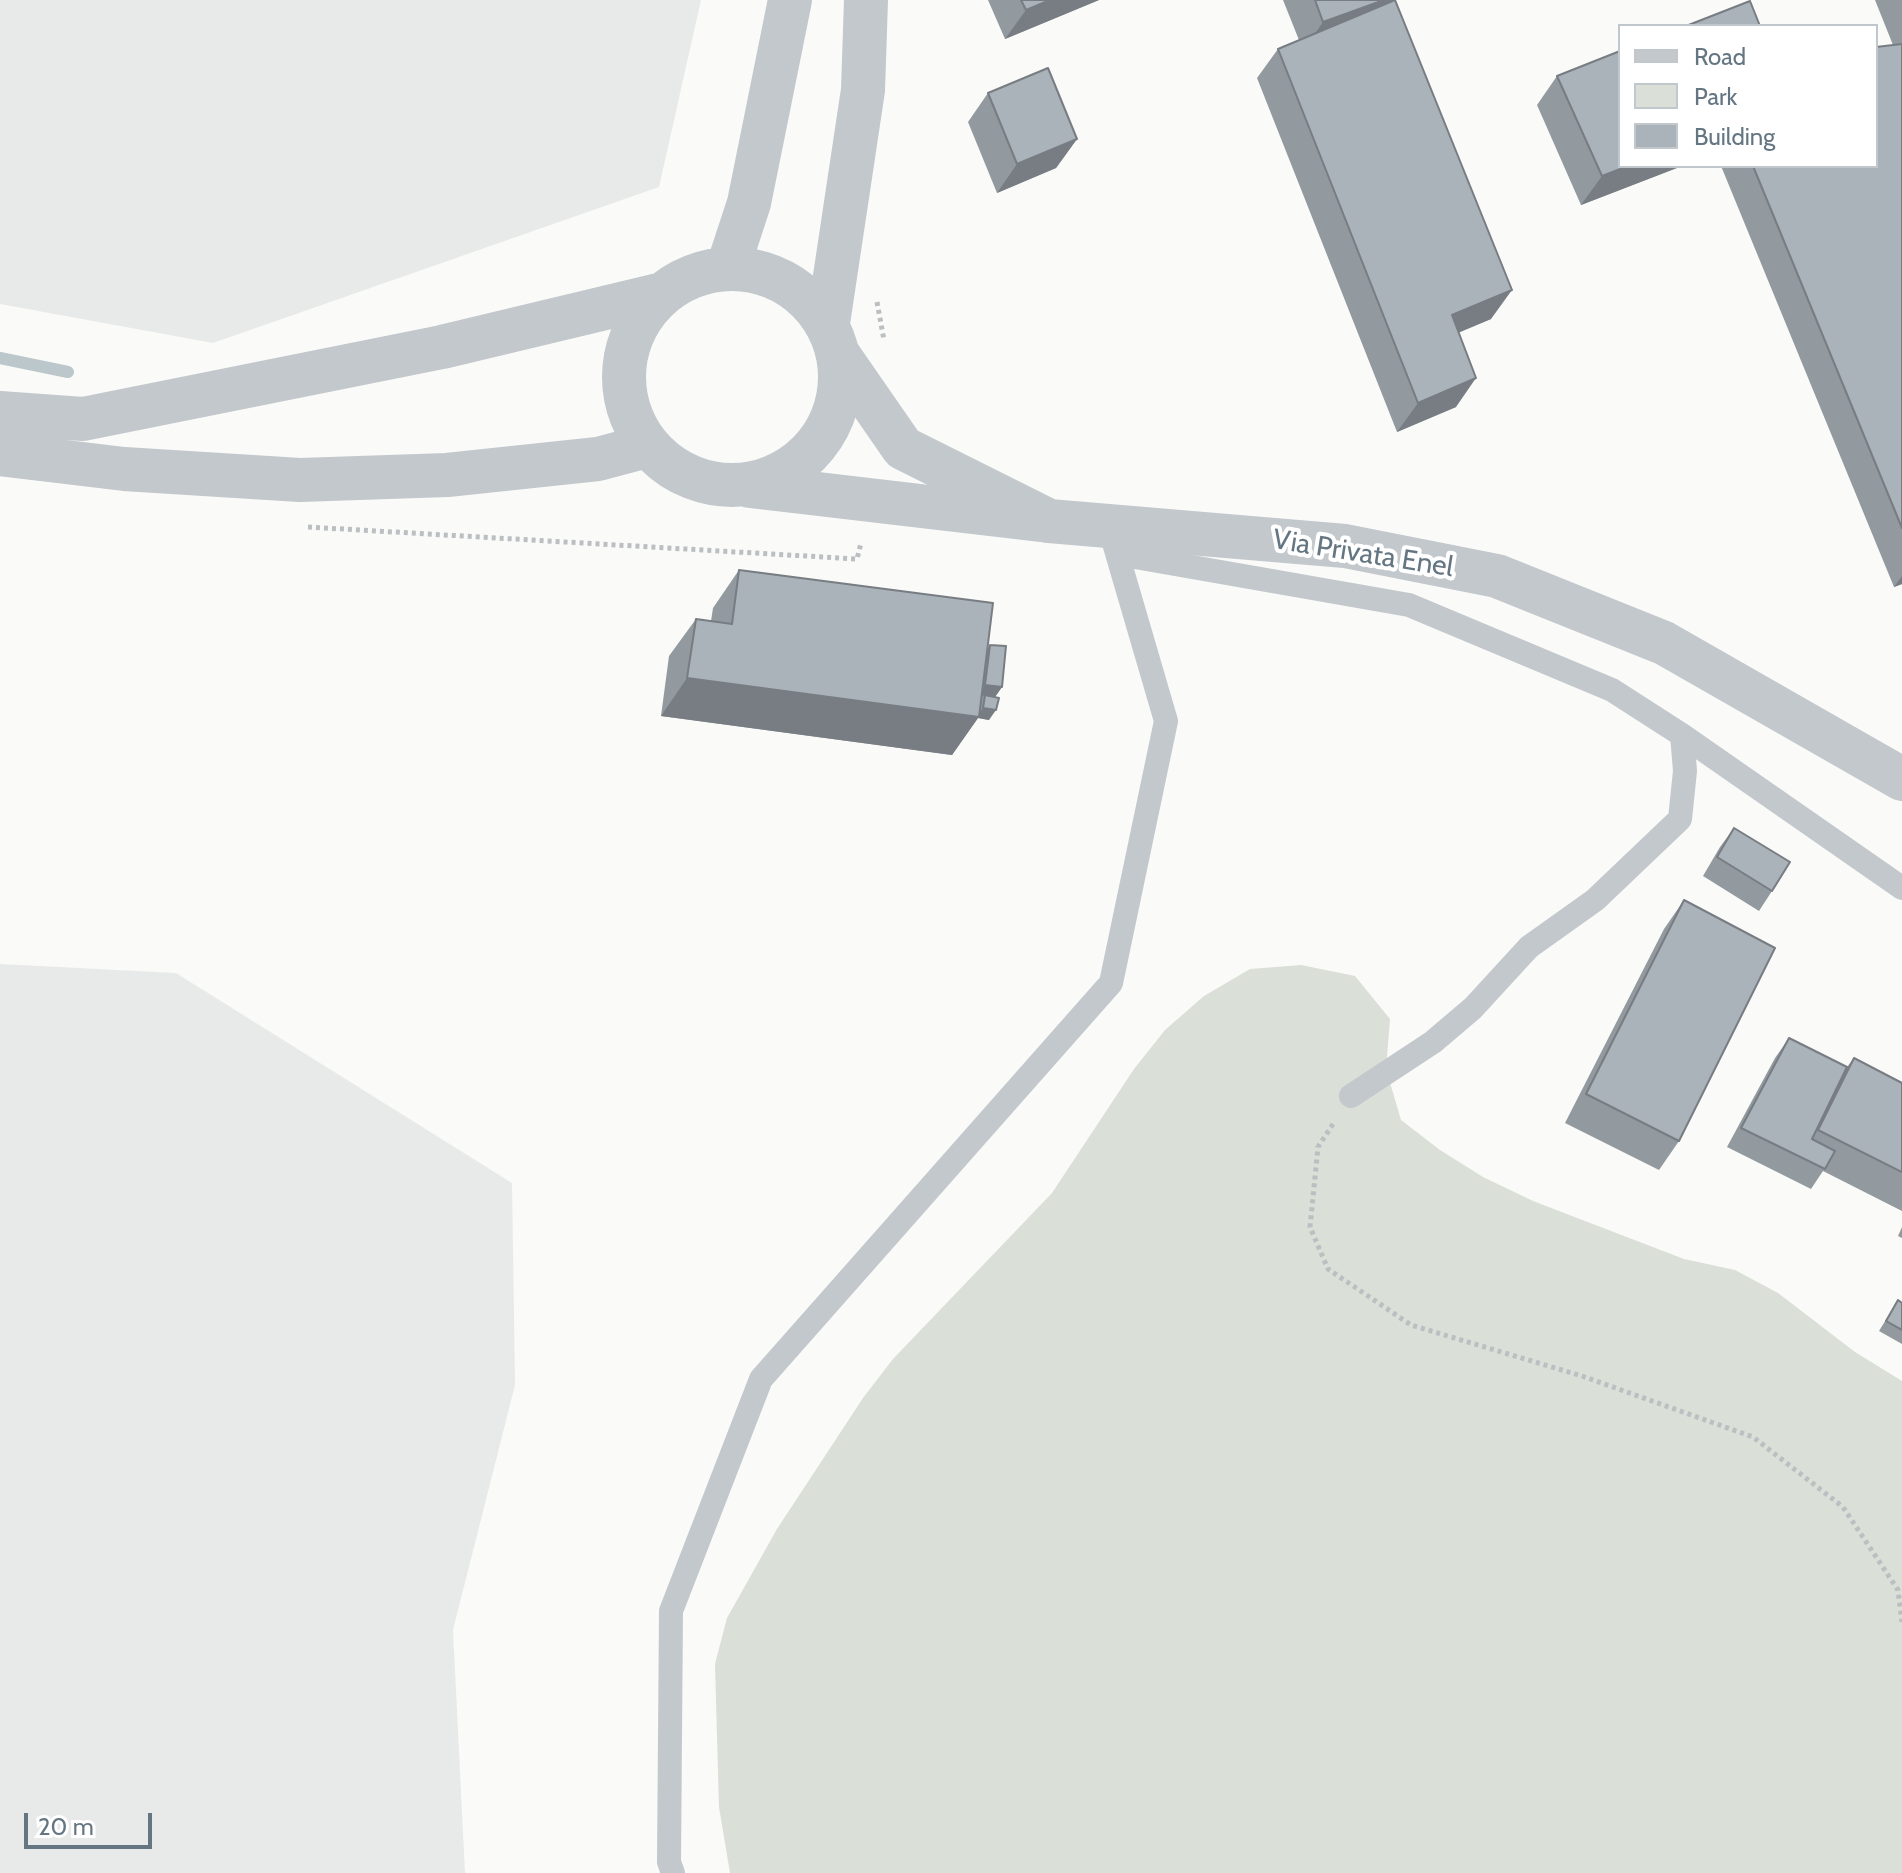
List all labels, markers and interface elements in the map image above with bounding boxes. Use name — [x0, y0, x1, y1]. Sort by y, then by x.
legend — [1618, 24, 1878, 168]
text: Road — [1694, 42, 1746, 71]
text: Park — [1694, 82, 1737, 111]
text: Building — [1694, 122, 1775, 151]
street label: Via Privata Enel — [1270, 523, 1456, 585]
scale bar — [28, 1797, 156, 1847]
text: 20 m — [38, 1812, 94, 1841]

